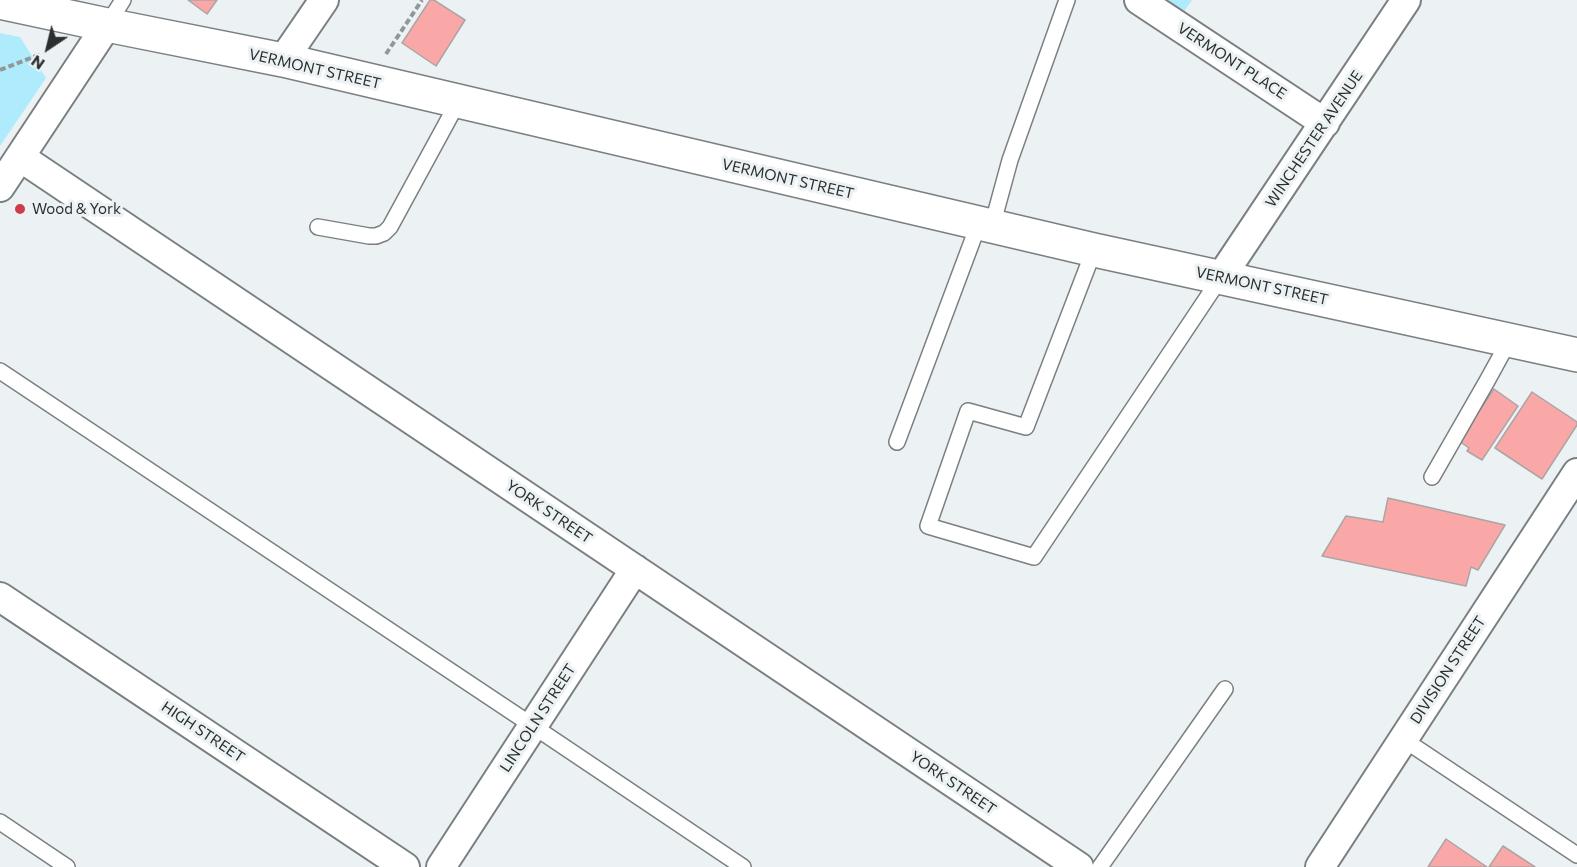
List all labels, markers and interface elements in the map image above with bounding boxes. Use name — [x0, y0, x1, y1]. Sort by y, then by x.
north arrow — [18, 18, 78, 78]
street label: VERMONT PLACE — [1174, 19, 1290, 103]
street label: VERMONT STREET — [247, 45, 383, 93]
text: N — [27, 52, 48, 74]
street label: WINCHESTER AVENUE — [1262, 67, 1366, 211]
street label: VERMONT STREET — [720, 155, 856, 203]
place label: Wood & York — [32, 200, 121, 218]
marker: Wood & York — [13, 202, 27, 216]
street label: VERMONT STREET — [1194, 263, 1330, 309]
street label: YORK STREET — [502, 477, 596, 547]
street label: DIVISION STREET — [1406, 613, 1490, 727]
street label: LINCOLN STREET — [496, 661, 580, 775]
street label: HIGH STREET — [158, 698, 248, 766]
street label: YORK STREET — [906, 748, 1000, 818]

